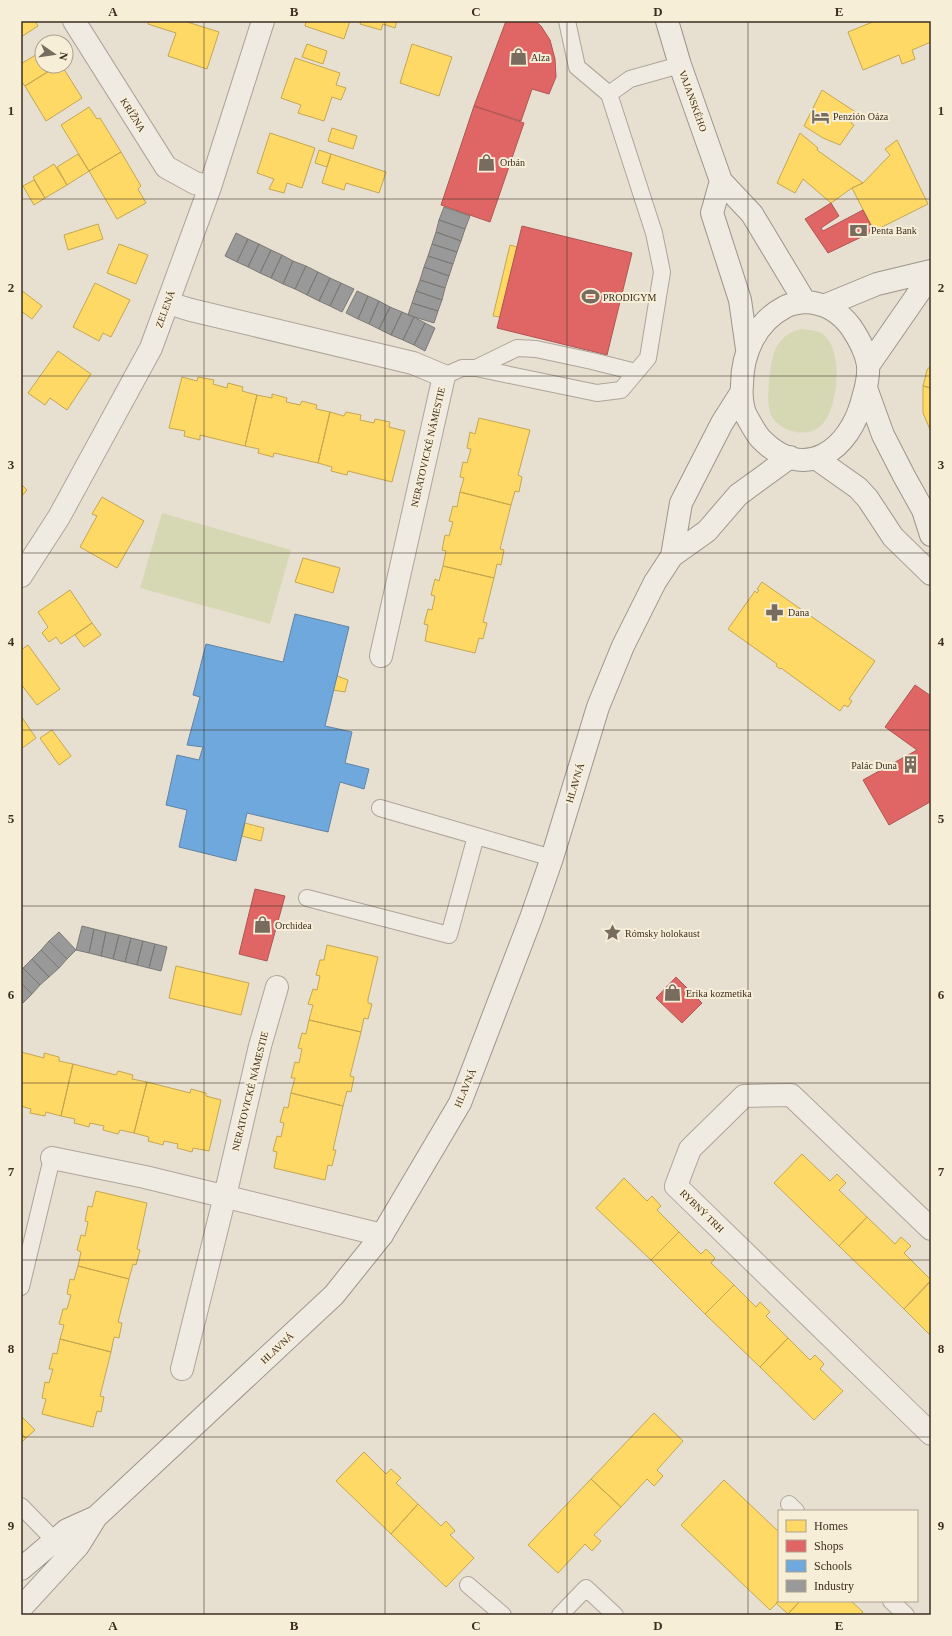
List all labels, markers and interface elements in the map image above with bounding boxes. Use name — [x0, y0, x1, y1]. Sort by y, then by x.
text: A — [108, 4, 118, 19]
text: B — [290, 4, 299, 19]
text: C — [471, 4, 481, 19]
text: D — [653, 4, 663, 19]
text: E — [835, 4, 843, 19]
north arrow — [34, 34, 74, 74]
shop icon: Alza — [508, 47, 528, 67]
text: N — [57, 51, 70, 62]
place label: Alza — [531, 52, 550, 63]
street label: VAJANSKÉHO — [677, 69, 709, 133]
street label: KRÍŽNA — [118, 96, 148, 135]
text: 1 — [8, 103, 14, 118]
text: 1 — [938, 103, 944, 118]
hotel icon: Penzión Oáza — [810, 106, 830, 126]
place label: Penzión Oáza — [833, 111, 889, 122]
shop icon: Orbán — [477, 152, 497, 172]
place label: Orbán — [500, 157, 525, 168]
bank icon: Penta Bank — [848, 220, 868, 240]
place label: Penta Bank — [871, 225, 917, 236]
text: 2 — [8, 280, 14, 295]
text: 2 — [938, 280, 944, 295]
sports icon: PRODIGYM — [580, 287, 600, 307]
street label: ZELENÁ — [153, 288, 177, 329]
place label: PRODIGYM — [603, 292, 656, 303]
street label: NERATOVICKÉ NÁMESTIE — [409, 386, 447, 508]
text: 3 — [8, 457, 15, 472]
text: 3 — [938, 457, 945, 472]
pharmacy icon: Dana — [765, 602, 785, 622]
place label: Dana — [788, 607, 810, 618]
text: 4 — [8, 634, 15, 649]
text: 4 — [938, 634, 945, 649]
building icon: Palác Duna — [900, 755, 920, 775]
place label: Palác Duna — [851, 760, 898, 771]
street label: HLAVNÁ — [564, 761, 586, 804]
text: 5 — [8, 811, 15, 826]
text: 5 — [938, 811, 945, 826]
shop icon: Orchidea — [252, 915, 272, 935]
place label: Orchidea — [275, 920, 312, 931]
place icon: Rómsky holokaust — [602, 923, 622, 943]
place label: Rómsky holokaust — [625, 928, 700, 939]
shop icon: Erika kozmetika — [663, 983, 683, 1003]
text: 6 — [8, 987, 15, 1002]
text: 6 — [938, 987, 945, 1002]
place label: Erika kozmetika — [686, 988, 752, 999]
street label: NERATOVICKÉ NÁMESTIE — [230, 1030, 270, 1152]
street label: HLAVNÁ — [452, 1066, 478, 1109]
text: 7 — [8, 1164, 15, 1179]
text: 7 — [938, 1164, 945, 1179]
street label: RYBNÝ TRH — [678, 1187, 726, 1235]
street label: HLAVNÁ — [258, 1329, 296, 1366]
text: 8 — [8, 1341, 15, 1356]
text: 8 — [938, 1341, 945, 1356]
legend — [778, 1510, 918, 1602]
text: 9 — [8, 1518, 15, 1533]
text: 9 — [938, 1518, 945, 1533]
text: Homes — [814, 1519, 848, 1533]
text: Shops — [814, 1539, 844, 1553]
text: Schools — [814, 1559, 852, 1573]
text: Industry — [814, 1579, 854, 1593]
text: A — [108, 1618, 118, 1633]
text: B — [290, 1618, 299, 1633]
text: C — [471, 1618, 481, 1633]
text: D — [653, 1618, 663, 1633]
text: E — [835, 1618, 843, 1633]

